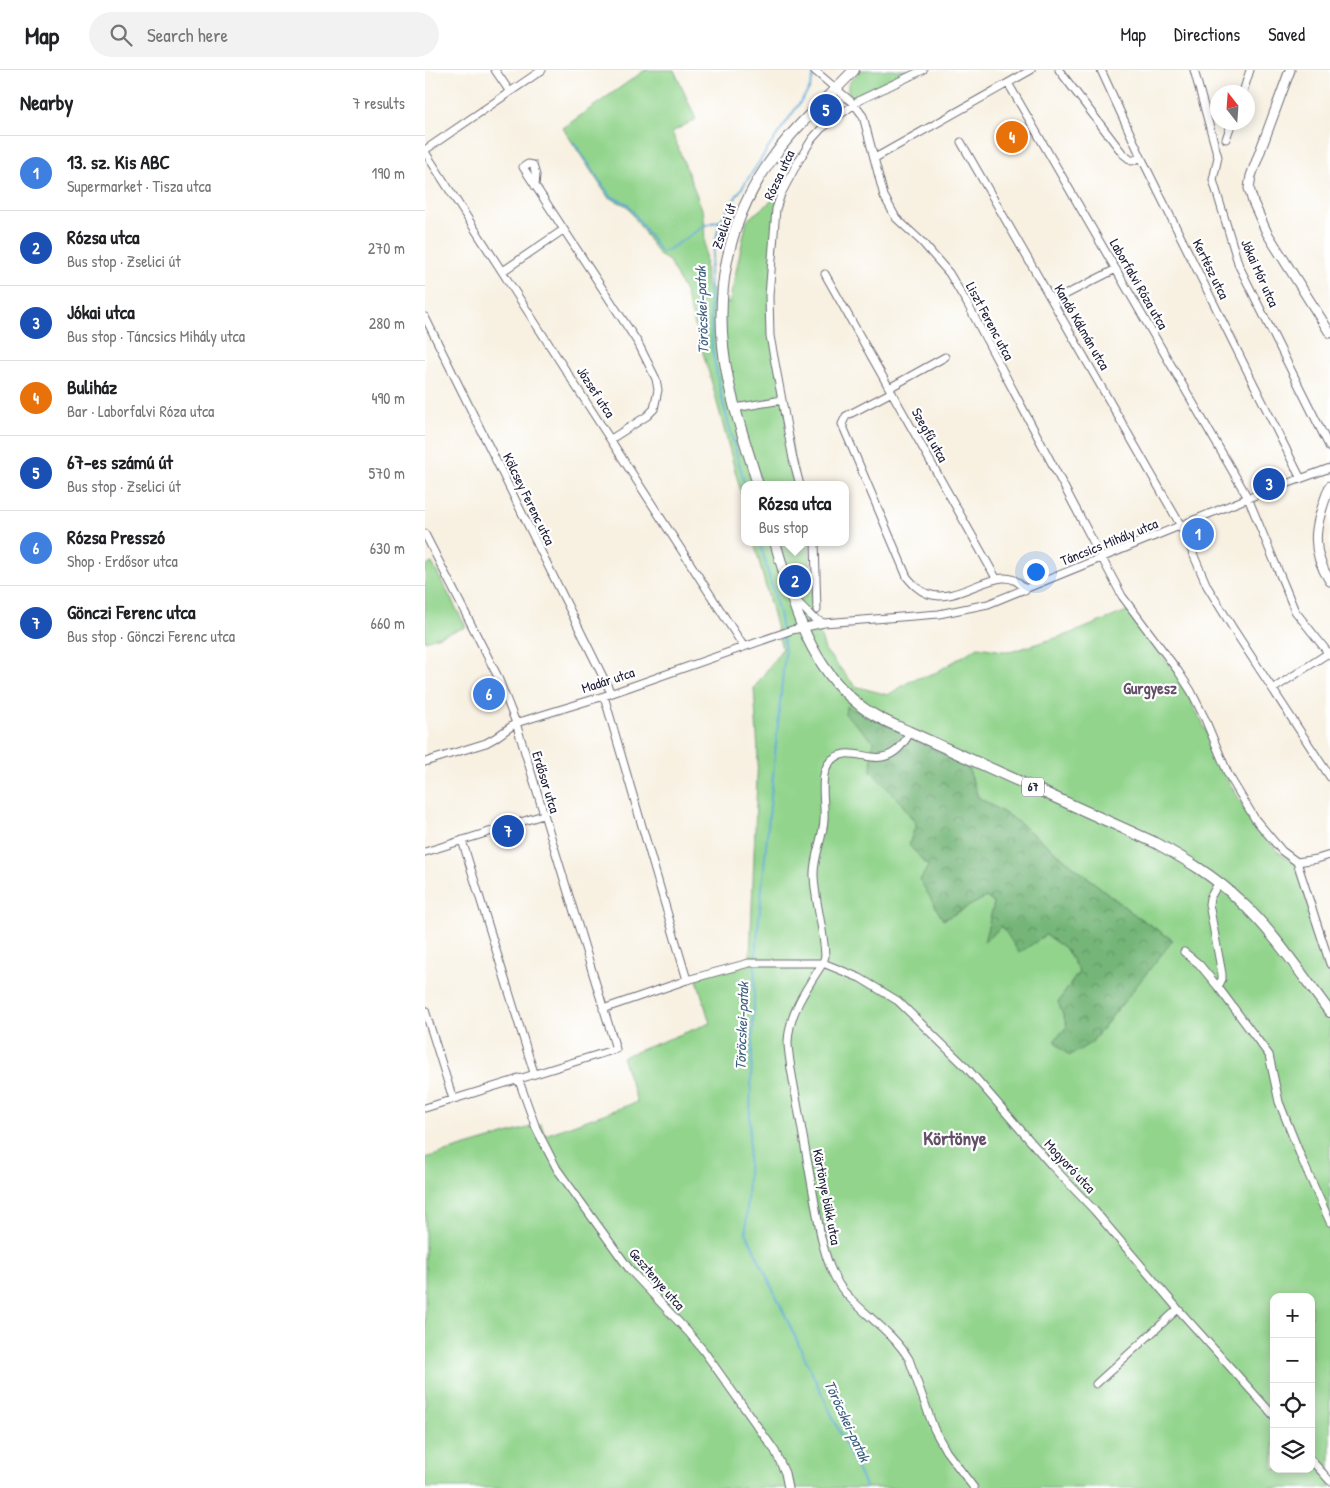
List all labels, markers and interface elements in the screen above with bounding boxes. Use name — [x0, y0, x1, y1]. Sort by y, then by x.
search box — [89, 12, 439, 57]
text: Map — [25, 19, 59, 51]
icon: search — [107, 21, 135, 49]
text: Search here — [147, 22, 228, 48]
text: Map — [1121, 22, 1146, 47]
text: Directions — [1174, 22, 1240, 47]
text: Saved — [1268, 22, 1305, 47]
north arrow — [1210, 85, 1255, 130]
text: Nearby — [20, 88, 73, 117]
pin: 5 — [810, 91, 842, 129]
text: 7 results — [352, 92, 405, 114]
pin: 4 — [996, 118, 1028, 156]
street label: Rózsa utca — [759, 146, 799, 203]
text: 13. sz. Kis ABC — [67, 149, 170, 175]
text: 1 — [33, 162, 39, 184]
text: 190 m — [372, 162, 405, 184]
text: Supermarket · Tisza utca — [67, 175, 211, 197]
street label: Zselici út — [707, 200, 740, 251]
text: Rózsa utca — [67, 224, 140, 250]
street label: Laborfalvi Róza utca — [1106, 235, 1173, 333]
street label: Kertész utca — [1189, 236, 1234, 302]
street label: Jókai Mór utca — [1237, 236, 1284, 310]
text: 2 — [32, 237, 40, 259]
text: 270 m — [368, 237, 405, 259]
text: Bus stop · Zselici út — [67, 250, 181, 272]
water label: Töröcskei-patak — [689, 264, 714, 354]
street label: Liszt Ferenc utca — [962, 278, 1019, 364]
street label: Kandó Kálmán utca — [1050, 280, 1115, 373]
text: Jókai utca — [67, 299, 135, 325]
text: 3 — [32, 312, 40, 334]
text: 280 m — [369, 312, 405, 334]
text: Bus stop · Táncsics Mihály utca — [67, 325, 245, 347]
street label: József utca — [573, 363, 620, 421]
text: Buliház — [67, 374, 117, 400]
text: 4 — [33, 387, 39, 409]
text: 490 m — [371, 387, 405, 409]
text: Bar · Laborfalvi Róza utca — [67, 400, 214, 422]
street label: Szegfű utca — [907, 404, 953, 466]
text: 67-es számú út — [67, 449, 173, 475]
street label: Kölcsey Ferenc utca — [498, 450, 560, 549]
text: 5 — [33, 462, 39, 484]
text: 570 m — [369, 462, 405, 484]
pin: 3 — [1253, 465, 1285, 503]
text: Bus stop · Zselici út — [67, 475, 181, 497]
popup — [741, 481, 849, 546]
text: Rózsa utca — [759, 490, 831, 516]
street label: Táncsics Mihály utca — [1057, 513, 1161, 571]
pin: 1 — [1182, 515, 1214, 553]
text: Bus stop — [759, 516, 808, 538]
text: Rózsa Presszó — [67, 524, 165, 550]
text: 6 — [33, 537, 39, 559]
text: 630 m — [370, 537, 405, 559]
text: Shop · Erdősor utca — [67, 550, 178, 572]
your location — [1023, 559, 1049, 585]
pin: 2 — [779, 562, 811, 600]
text: Gönczi Ferenc utca — [67, 599, 195, 625]
text: 7 — [32, 612, 40, 634]
text: 660 m — [371, 612, 405, 634]
text: Bus stop · Gönczi Ferenc utca — [67, 625, 235, 647]
street label: Madár utca — [579, 662, 637, 697]
pin: 6 — [473, 675, 505, 713]
district label: Gurgyesz — [1123, 677, 1177, 700]
street label: Erdősor utca — [528, 749, 565, 816]
road number: 67 — [1022, 778, 1044, 796]
pin: 7 — [492, 812, 524, 850]
water label: Töröcskei-patak — [729, 980, 754, 1070]
district label: Körtönye — [923, 1125, 987, 1152]
street label: Mogyoró utca — [1040, 1135, 1101, 1198]
street label: Körtönye bükk utca — [808, 1147, 846, 1247]
street label: Gesztenye utca — [624, 1244, 690, 1315]
map controls — [1270, 1293, 1315, 1473]
button: + — [1270, 1293, 1315, 1338]
button: − — [1270, 1338, 1315, 1383]
water label: Töröcskei-patak — [819, 1377, 876, 1467]
button: locate — [1270, 1383, 1315, 1428]
button: layers — [1270, 1428, 1315, 1473]

